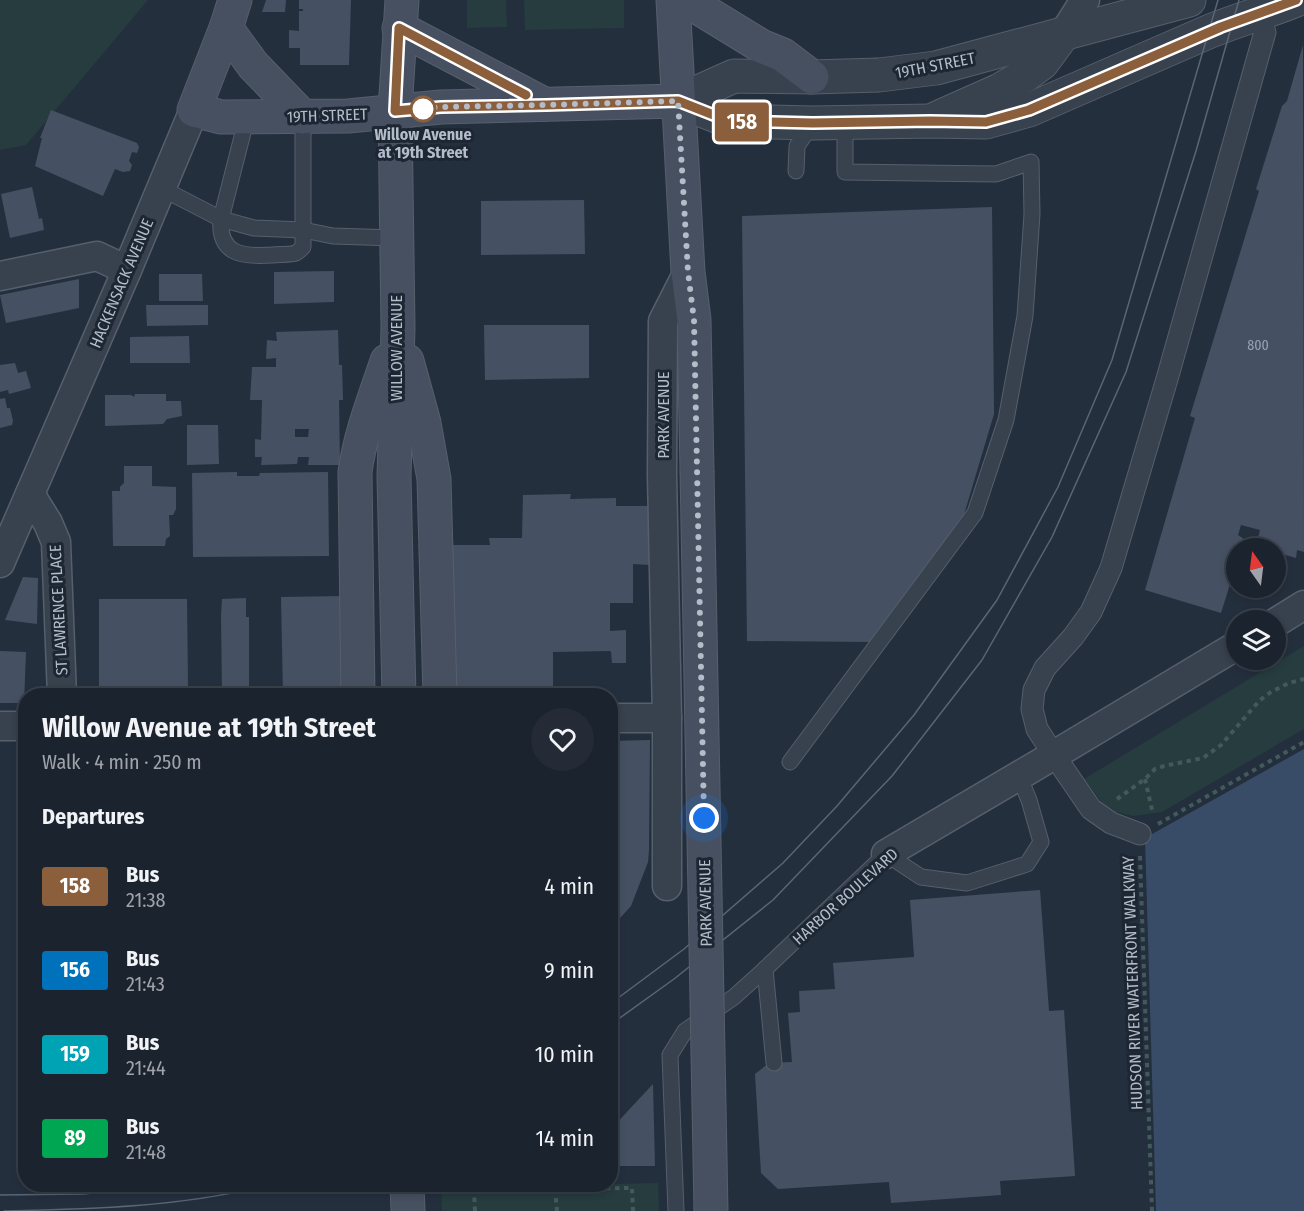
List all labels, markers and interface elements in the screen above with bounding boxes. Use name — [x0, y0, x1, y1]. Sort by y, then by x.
street label: 19TH STREET — [894, 48, 977, 83]
marker: Willow Avenue at 19th Street — [410, 96, 436, 122]
line badge: 158 — [708, 102, 777, 142]
street label: 19TH STREET — [286, 105, 368, 126]
text: 158 — [727, 109, 757, 135]
place label: Willow Avenue at 19th Street — [374, 125, 472, 162]
street label: HACKENSACK AVENUE — [86, 216, 157, 351]
street label: WILLOW AVENUE — [387, 295, 406, 401]
house number: 800 — [1247, 337, 1269, 354]
street label: PARK AVENUE — [654, 371, 673, 459]
north arrow — [1226, 538, 1286, 598]
map controls — [1226, 538, 1286, 670]
street label: ST LAWRENCE PLACE — [46, 544, 71, 676]
button: layers — [1226, 610, 1286, 670]
button: heart — [531, 708, 594, 771]
text: Willow Avenue at 19th Street — [42, 711, 376, 744]
text: Walk · 4 min · 250 m — [42, 750, 202, 774]
text: Departures — [42, 803, 144, 830]
your location — [689, 803, 719, 833]
street label: HARBOR BOULEVARD — [789, 844, 902, 949]
street label: HUDSON RIVER WATERFRONT WALKWAY — [1119, 856, 1146, 1110]
street label: PARK AVENUE — [695, 859, 716, 947]
text: Bus — [126, 861, 159, 888]
text: 158 — [60, 873, 90, 899]
text: 4 min — [544, 873, 594, 900]
text: 21:38 — [126, 888, 166, 912]
text: Bus — [126, 945, 159, 972]
text: 156 — [60, 957, 90, 983]
text: 9 min — [544, 957, 594, 984]
text: 21:43 — [126, 972, 165, 996]
text: Bus — [126, 1029, 159, 1056]
text: 159 — [60, 1041, 90, 1067]
text: 10 min — [535, 1041, 594, 1068]
text: 21:44 — [126, 1056, 166, 1080]
text: Bus — [126, 1113, 159, 1140]
text: 89 — [64, 1125, 86, 1151]
text: 14 min — [536, 1125, 594, 1152]
text: 21:48 — [126, 1140, 166, 1164]

